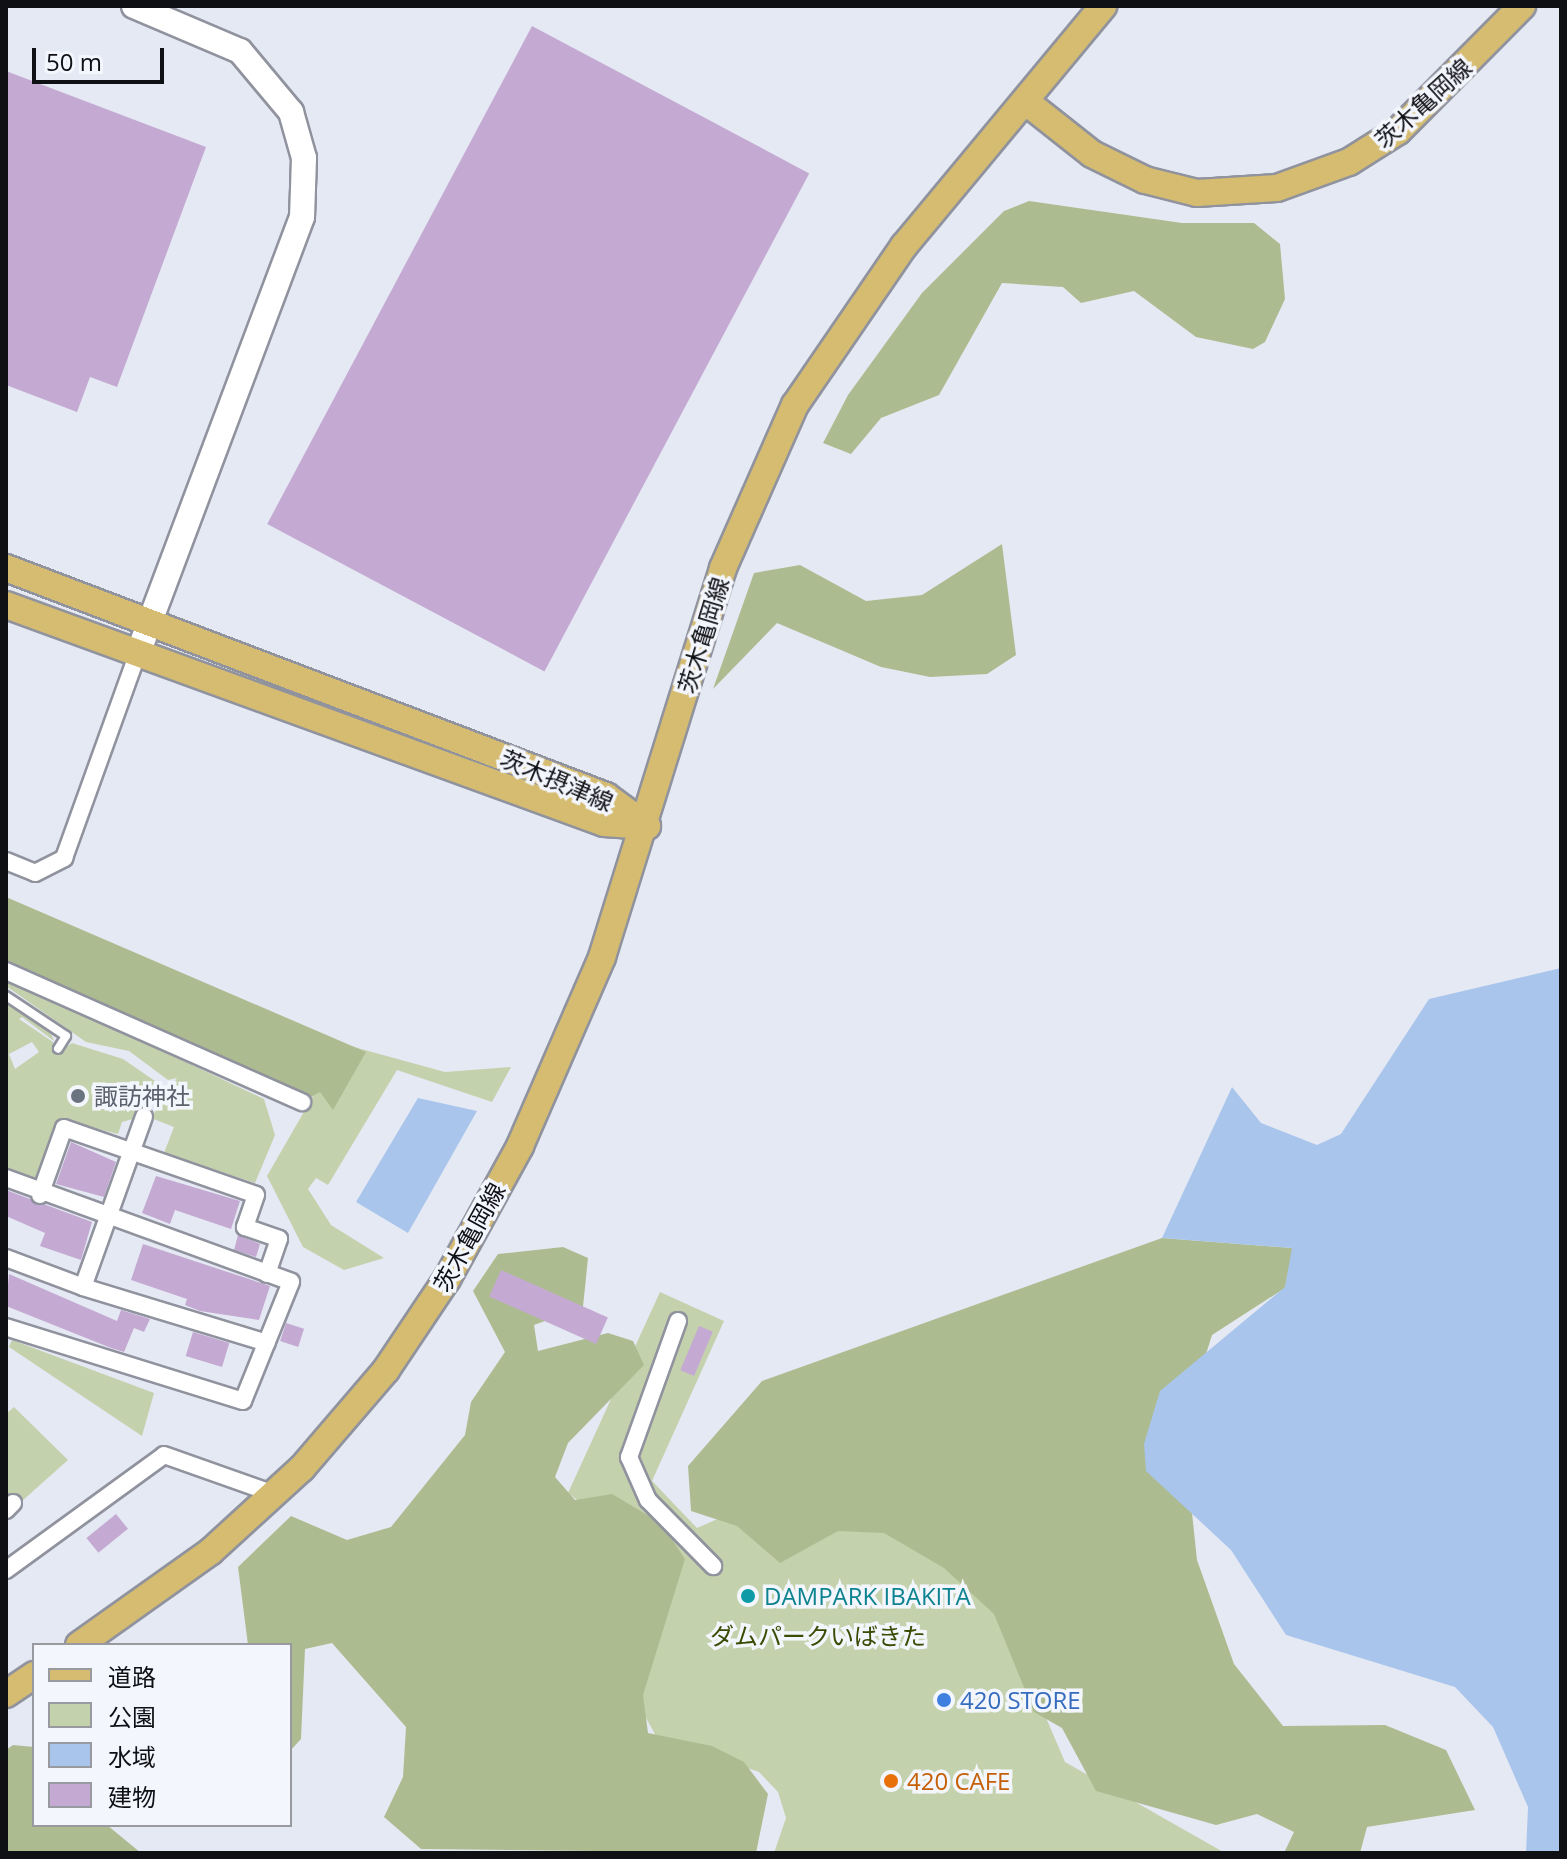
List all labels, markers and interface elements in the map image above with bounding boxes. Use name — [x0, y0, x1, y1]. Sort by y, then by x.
scale bar — [36, 32, 168, 82]
text: 50 m — [46, 45, 102, 78]
street label: 茨木亀岡線 — [1369, 52, 1477, 154]
street label: 茨木亀岡線 — [672, 573, 734, 697]
street label: 茨木摂津線 — [496, 743, 618, 817]
place label: 諏訪神社 — [94, 1082, 190, 1110]
marker: 諏訪神社 — [69, 1087, 87, 1105]
street label: 茨木亀岡線 — [427, 1178, 511, 1296]
place label: DAMPARK IBAKITA — [764, 1582, 971, 1610]
marker: DAMPARK IBAKITA — [739, 1587, 757, 1605]
park label: ダムパークいばきた — [710, 1622, 926, 1650]
legend — [32, 1643, 292, 1827]
text: 道路 — [108, 1660, 156, 1693]
place label: 420 STORE — [960, 1686, 1081, 1714]
marker: 420 STORE — [935, 1691, 953, 1709]
text: 公園 — [108, 1700, 156, 1733]
text: 水域 — [108, 1740, 156, 1773]
place label: 420 CAFE — [907, 1767, 1010, 1795]
marker: 420 CAFE — [882, 1772, 900, 1790]
text: 建物 — [108, 1780, 156, 1813]

